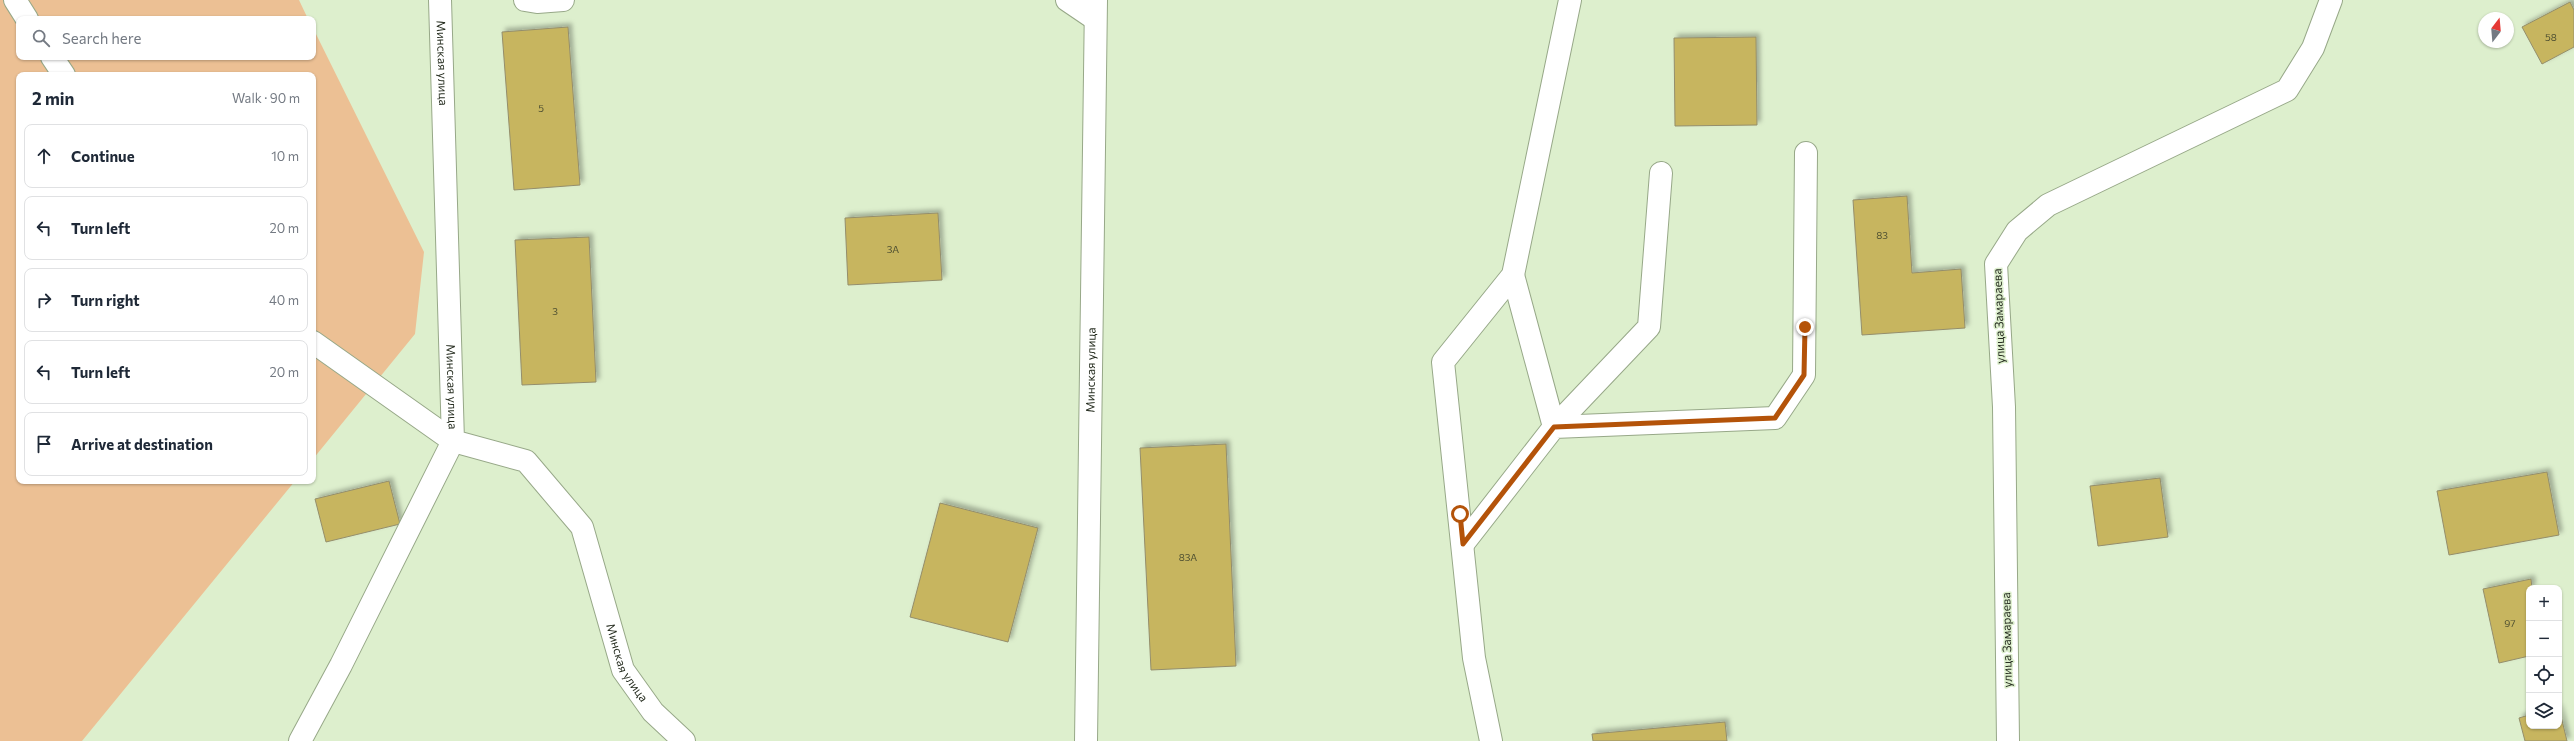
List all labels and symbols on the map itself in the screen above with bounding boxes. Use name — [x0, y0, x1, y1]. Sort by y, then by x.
north arrow — [2478, 12, 2514, 48]
street label: Минская улица — [435, 20, 451, 106]
house number: 58 — [2545, 31, 2557, 43]
house number: 5 — [538, 102, 544, 114]
house number: 83 — [1876, 229, 1888, 241]
house number: 3А — [887, 243, 899, 255]
street label: улица Замараева — [1989, 268, 2007, 364]
house number: 3 — [552, 305, 558, 317]
route end — [1796, 318, 1814, 336]
street label: Минская улица — [1082, 327, 1098, 413]
street label: Минская улица — [444, 344, 461, 430]
route start — [1451, 505, 1469, 523]
house number: 83А — [1179, 551, 1197, 563]
street label: улица Замараева — [1998, 592, 2014, 688]
house number: 97 — [2504, 617, 2516, 629]
street label: Минская улица — [604, 622, 651, 704]

